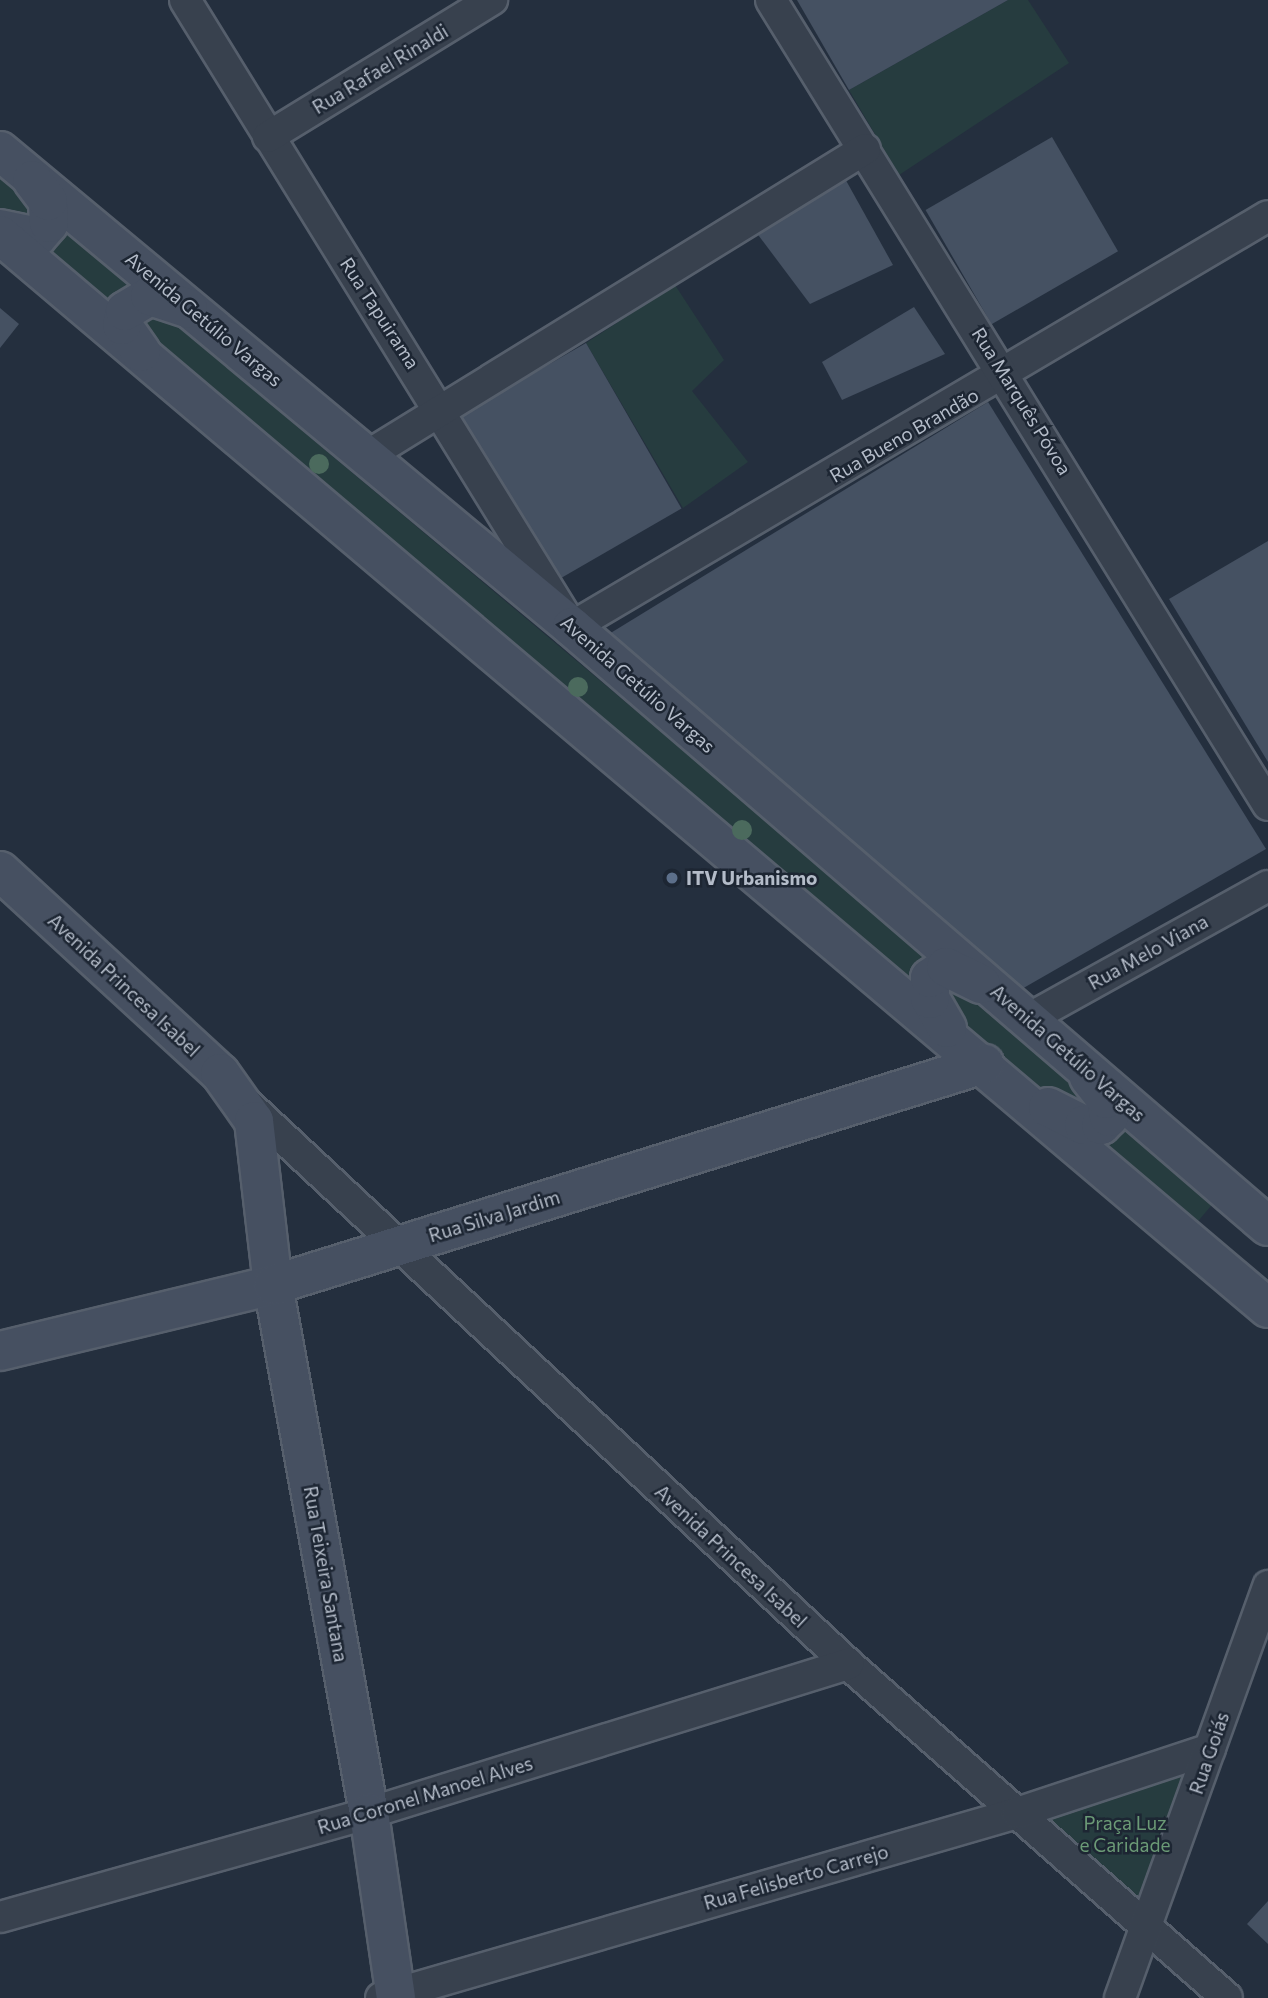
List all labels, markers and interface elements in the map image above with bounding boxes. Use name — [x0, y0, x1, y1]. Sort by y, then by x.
street label: Rua Rafael Rinaldi — [308, 19, 452, 119]
street label: Avenida Getúlio Vargas — [121, 247, 287, 391]
street label: Rua Tapuirama — [336, 253, 424, 373]
street label: Rua Marquês Póvoa — [967, 323, 1077, 479]
street label: Rua Bueno Brandão — [825, 383, 983, 487]
street label: Avenida Getúlio Vargas — [556, 611, 720, 757]
place label: ITV Urbanismo — [686, 867, 817, 889]
marker: ITV Urbanismo — [664, 870, 680, 886]
street label: Avenida Princesa Isabel — [43, 909, 205, 1061]
street label: Rua Melo Viana — [1084, 910, 1212, 994]
street label: Avenida Getúlio Vargas — [986, 980, 1150, 1126]
street label: Rua Silva Jardim — [426, 1185, 562, 1247]
street label: Avenida Princesa Isabel — [650, 1480, 812, 1632]
street label: Rua Teixeira Santana — [299, 1484, 353, 1664]
street label: Rua Goiás — [1184, 1709, 1234, 1797]
street label: Rua Coronel Manoel Alves — [315, 1751, 535, 1839]
park label: Praça Luz e Caridade — [1080, 1812, 1170, 1856]
street label: Rua Felisberto Carrejo — [701, 1840, 891, 1914]

